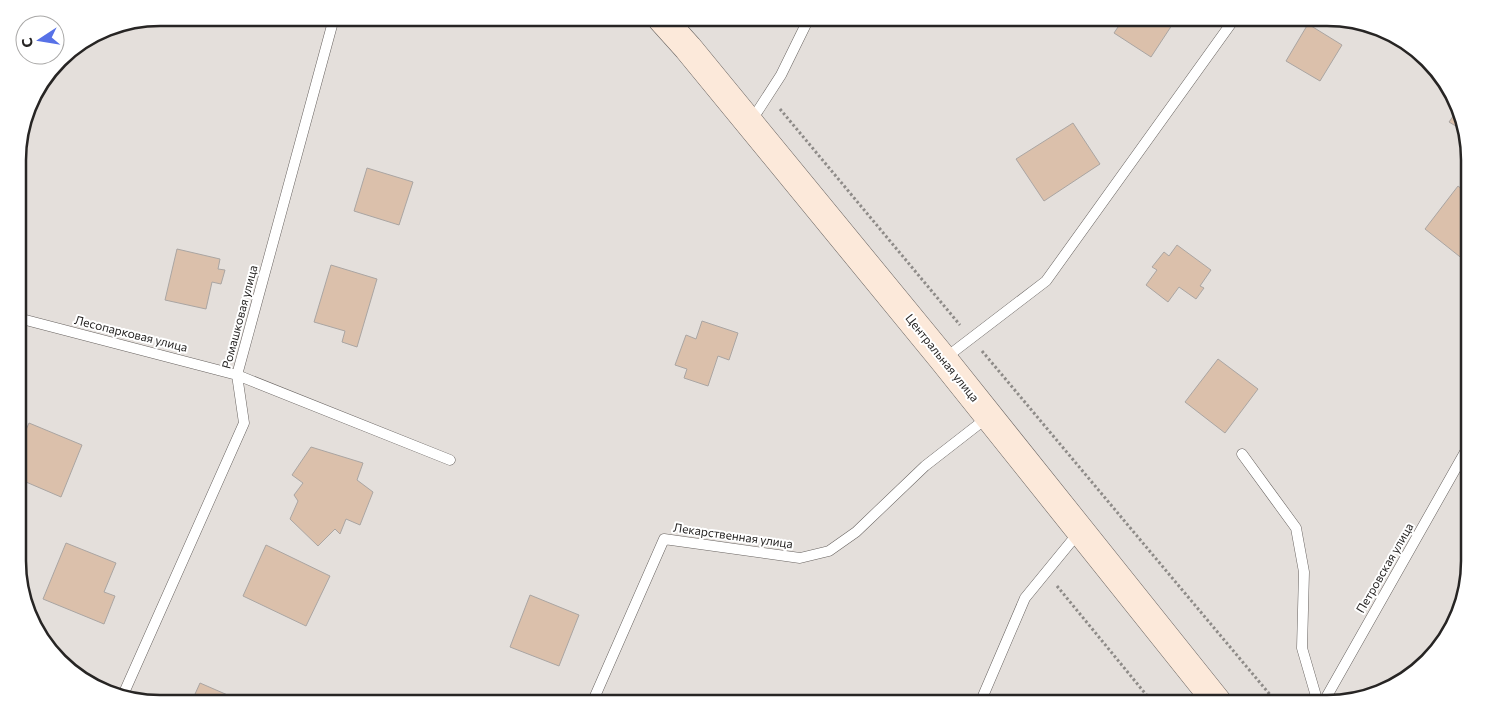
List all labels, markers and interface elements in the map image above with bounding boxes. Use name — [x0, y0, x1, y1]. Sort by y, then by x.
north arrow — [15, 15, 65, 65]
text: С — [17, 36, 36, 49]
street label: Ромашковая улица — [218, 263, 260, 370]
street label: Центральная улица — [903, 311, 982, 404]
street label: Лесопарковая улица — [73, 312, 189, 354]
street label: Лекарственная улица — [672, 520, 794, 550]
street label: Петровская улица — [1353, 520, 1416, 615]

